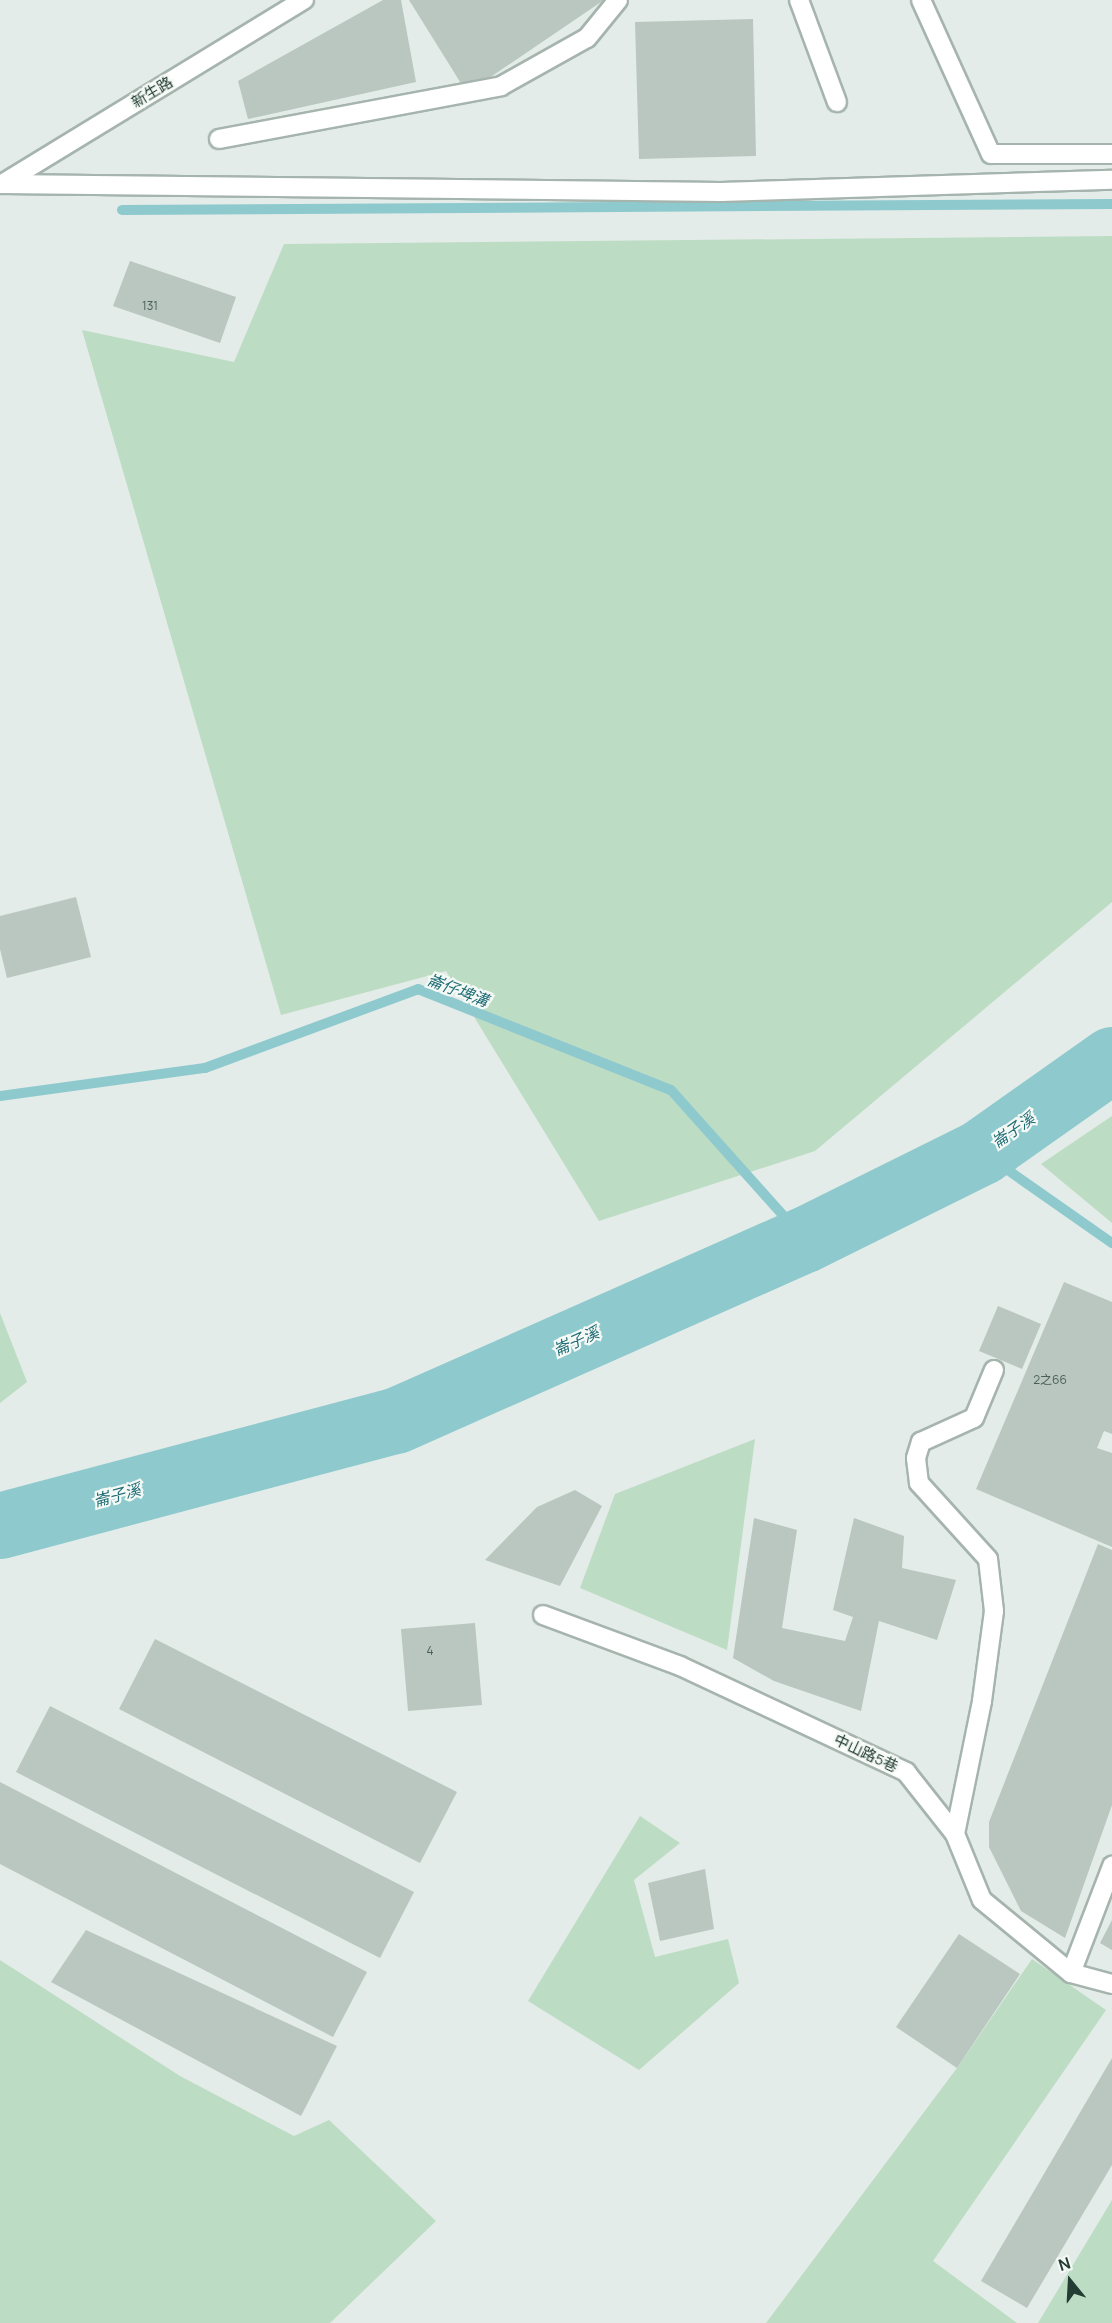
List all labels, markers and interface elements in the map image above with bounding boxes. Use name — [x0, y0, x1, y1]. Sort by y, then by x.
street label: 新生路 — [128, 73, 176, 111]
house number: 131 — [142, 299, 158, 313]
water label: 崙仔埤溝 — [425, 970, 491, 1010]
water label: 崙子溪 — [988, 1108, 1038, 1152]
water label: 崙子溪 — [550, 1322, 602, 1360]
house number: 2之66 — [1033, 1373, 1067, 1387]
water label: 崙子溪 — [91, 1480, 143, 1510]
house number: 4 — [426, 1644, 434, 1658]
street label: 中山路5巷 — [831, 1730, 901, 1776]
north arrow — [1040, 2251, 1100, 2311]
text: N — [1056, 2252, 1073, 2276]

